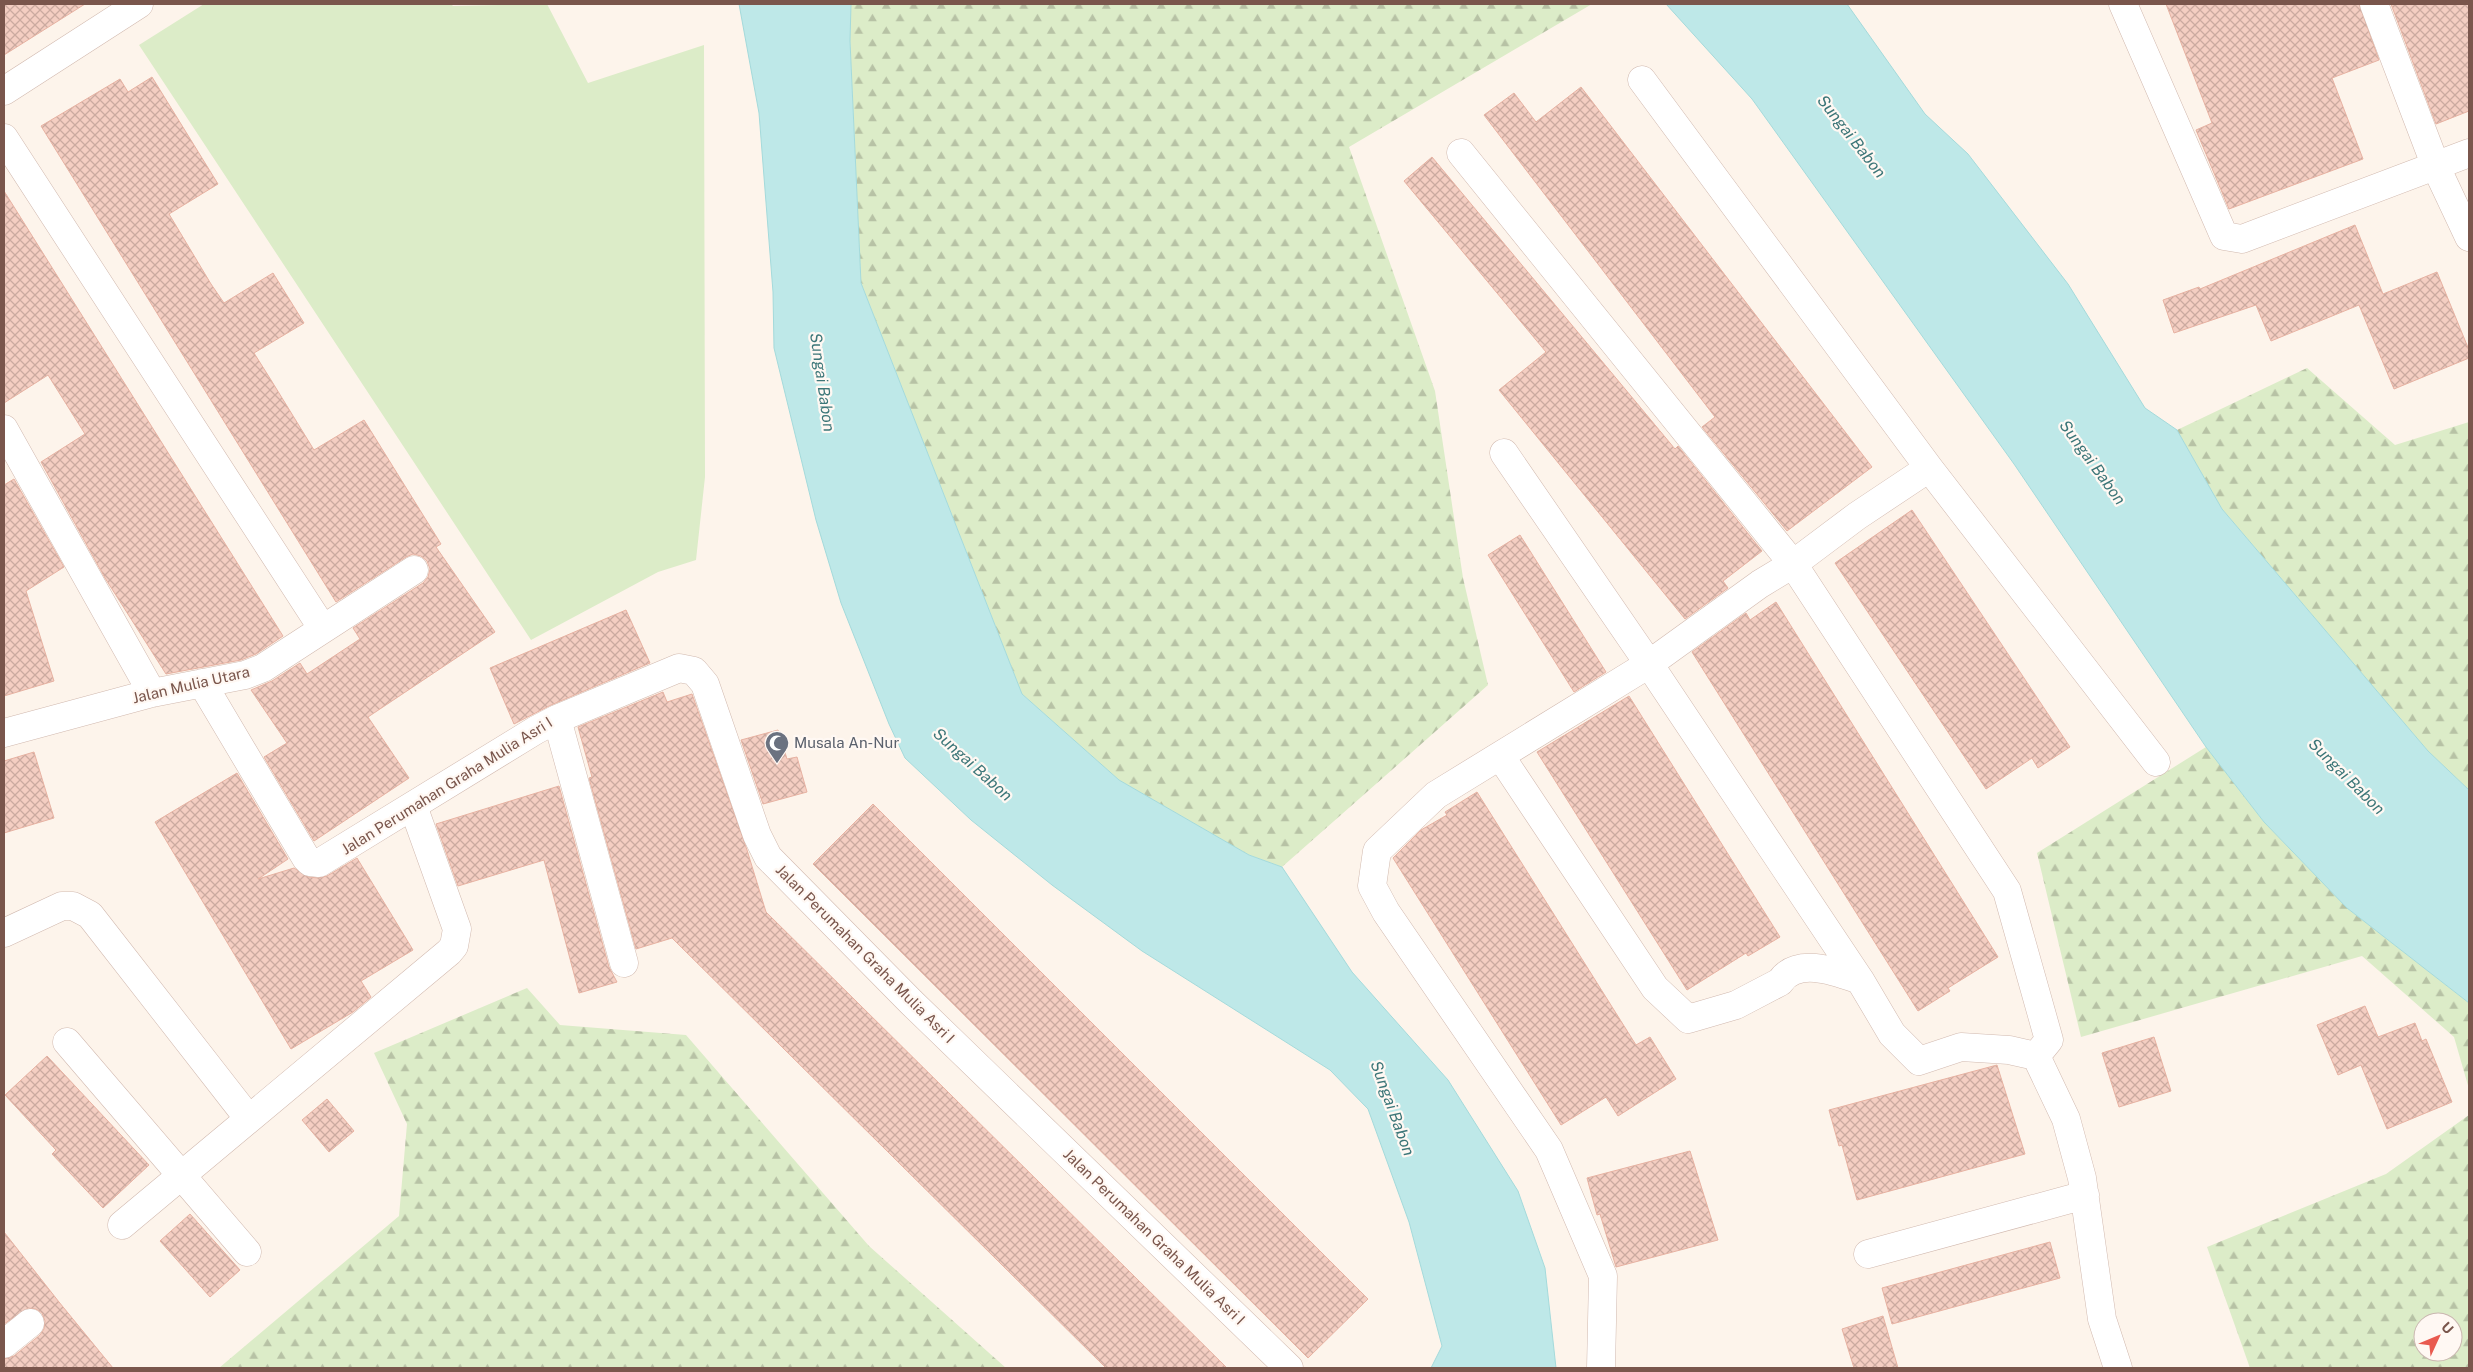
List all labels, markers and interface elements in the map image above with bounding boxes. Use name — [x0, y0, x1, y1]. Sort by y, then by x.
water label: Sungai Babon — [1813, 91, 1890, 182]
water label: Sungai Babon — [806, 331, 839, 433]
water label: Sungai Babon — [2056, 416, 2130, 508]
street label: Jalan Mulia Utara — [130, 663, 251, 706]
street label: Jalan Perumahan Graha Mulia Asri I — [338, 713, 555, 858]
water label: Sungai Babon — [929, 724, 1016, 805]
mosque icon: Musala An-Nur — [764, 730, 790, 764]
place label: Musala An-Nur — [794, 734, 899, 751]
water label: Sungai Babon — [2305, 734, 2389, 818]
street label: Jalan Perumahan Graha Mulia Asri I — [773, 861, 958, 1046]
water label: Sungai Babon — [1367, 1058, 1419, 1158]
street label: Jalan Perumahan Graha Mulia Asri I — [1060, 1145, 1249, 1328]
north arrow — [2413, 1312, 2463, 1362]
text: U — [2438, 1319, 2457, 1337]

